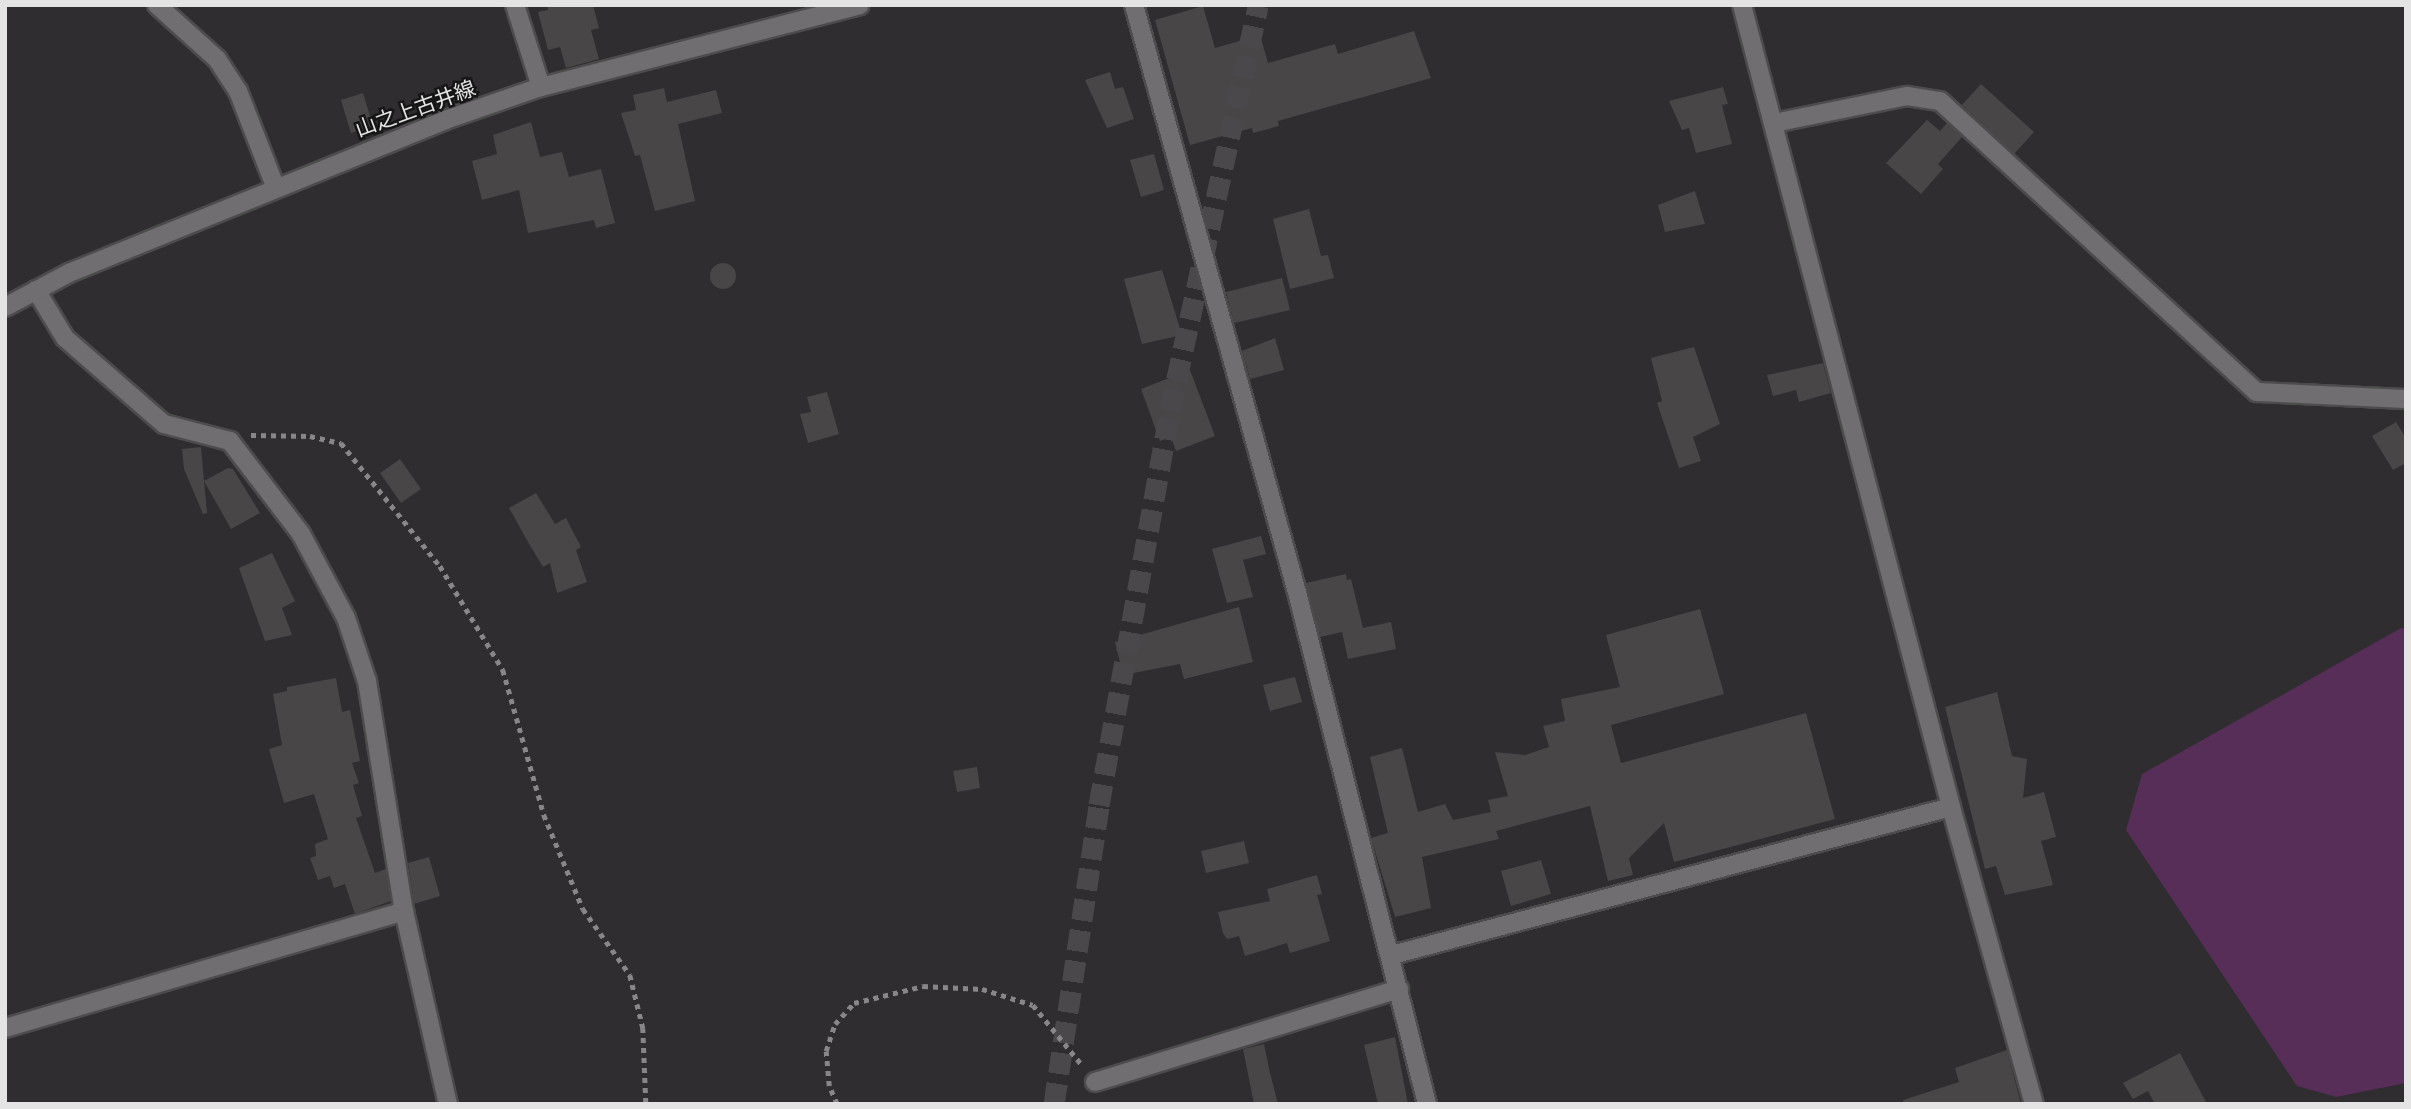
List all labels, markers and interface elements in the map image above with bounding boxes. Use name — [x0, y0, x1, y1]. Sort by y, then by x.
street label: 山之上古井線 — [351, 75, 479, 141]

